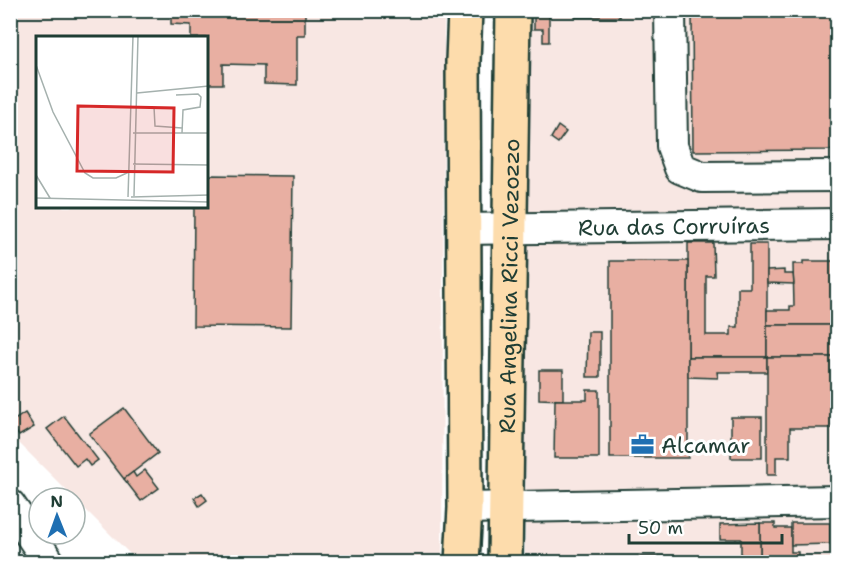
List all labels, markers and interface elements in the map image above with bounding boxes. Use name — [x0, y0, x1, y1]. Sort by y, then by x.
inset map — [36, 36, 208, 208]
street label: Rua Angelina Ricci Vezozzo — [493, 138, 526, 434]
street label: Rua das Corruíras — [578, 211, 770, 242]
place label: Alcamar — [661, 431, 750, 460]
office icon: Alcamar — [630, 432, 656, 458]
north arrow — [27, 486, 87, 546]
text: N — [50, 491, 63, 512]
scale bar — [629, 507, 782, 545]
text: 50 m — [638, 516, 683, 540]

